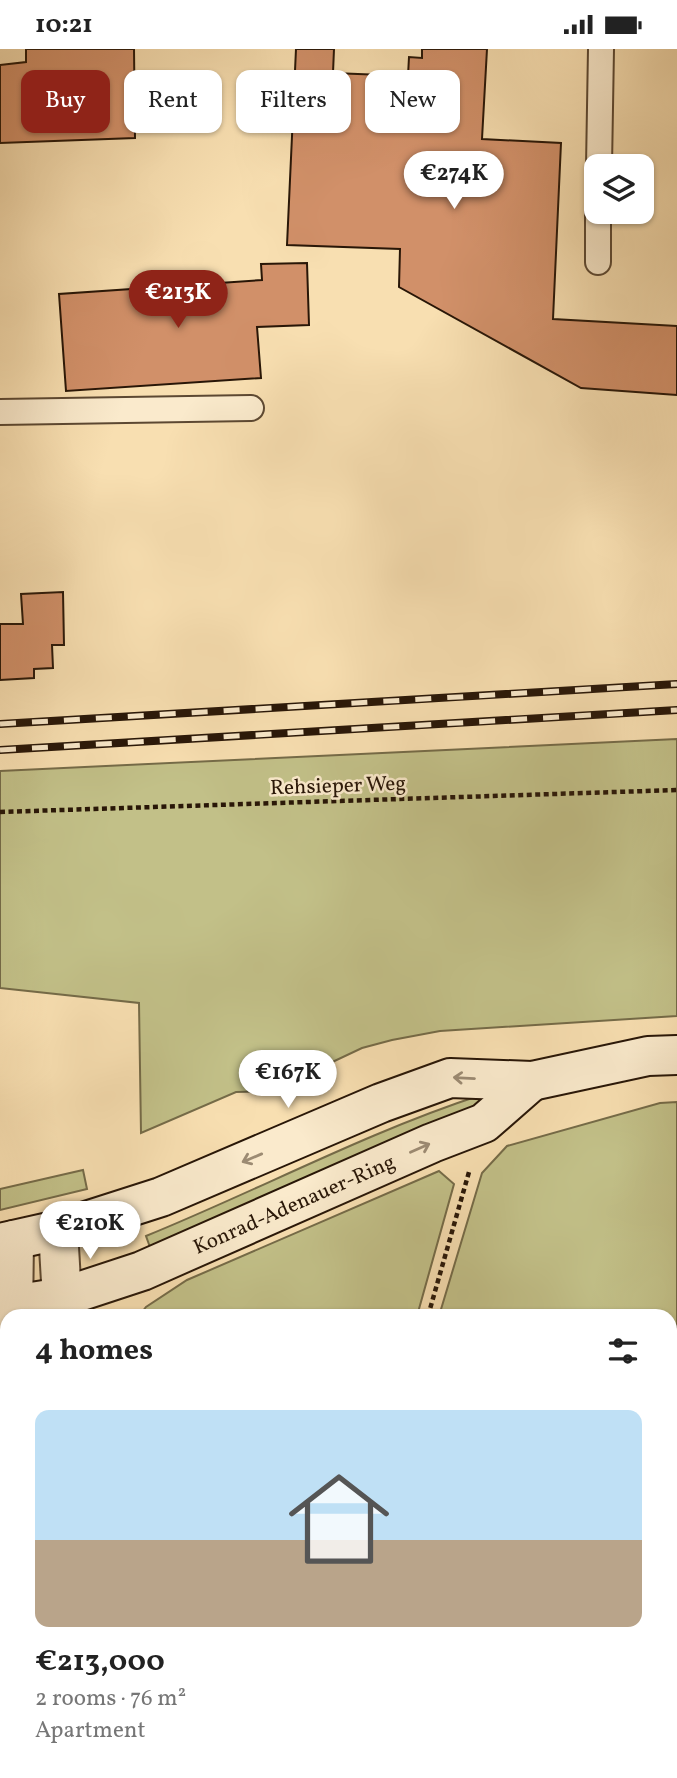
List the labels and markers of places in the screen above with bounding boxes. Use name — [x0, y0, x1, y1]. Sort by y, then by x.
pin: €274K — [405, 151, 503, 211]
pin: €213K — [129, 271, 227, 330]
pin: €167K — [239, 1051, 337, 1110]
pin: €210K — [41, 1201, 139, 1261]

